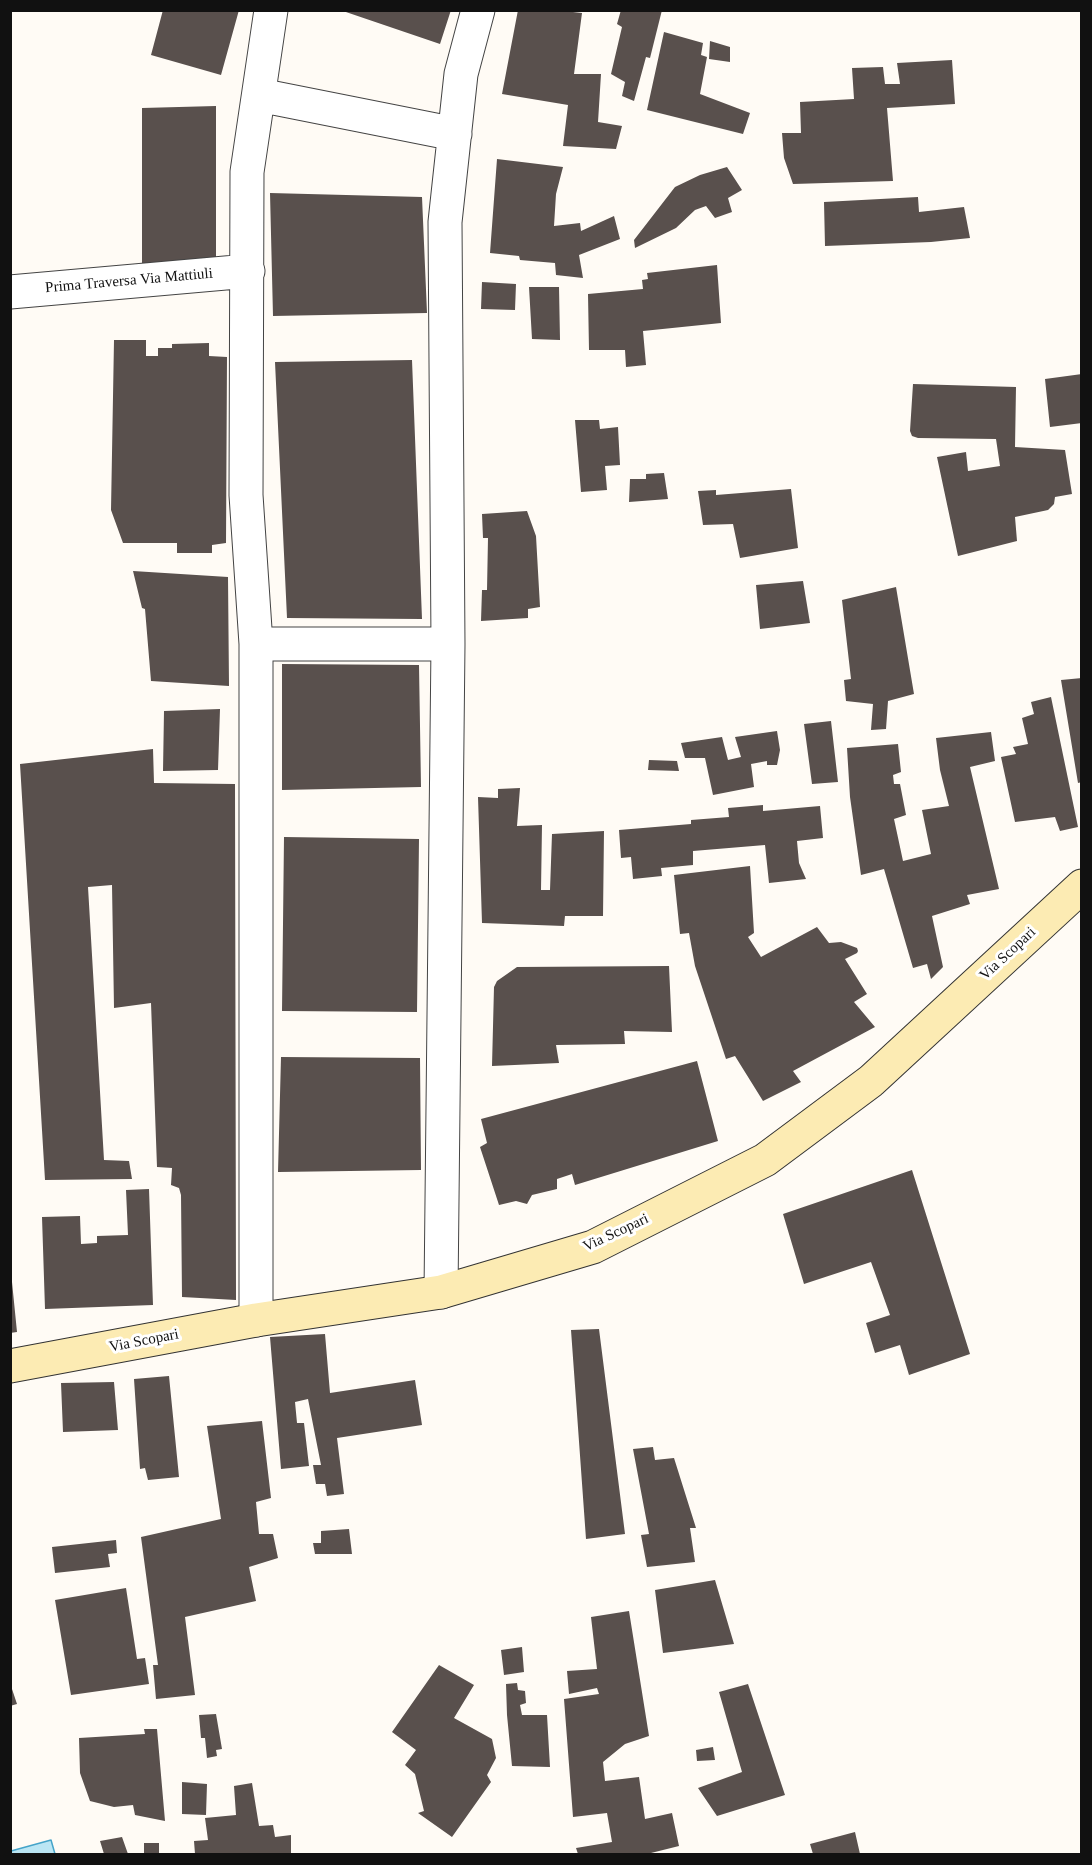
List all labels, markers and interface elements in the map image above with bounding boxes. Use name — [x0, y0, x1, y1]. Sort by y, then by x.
street label: Prima Traversa Via Mattiuli — [44, 265, 214, 297]
street label: Via Scopari — [976, 923, 1040, 985]
street label: Via Scopari — [580, 1210, 652, 1256]
street label: Via Scopari — [108, 1325, 180, 1357]

